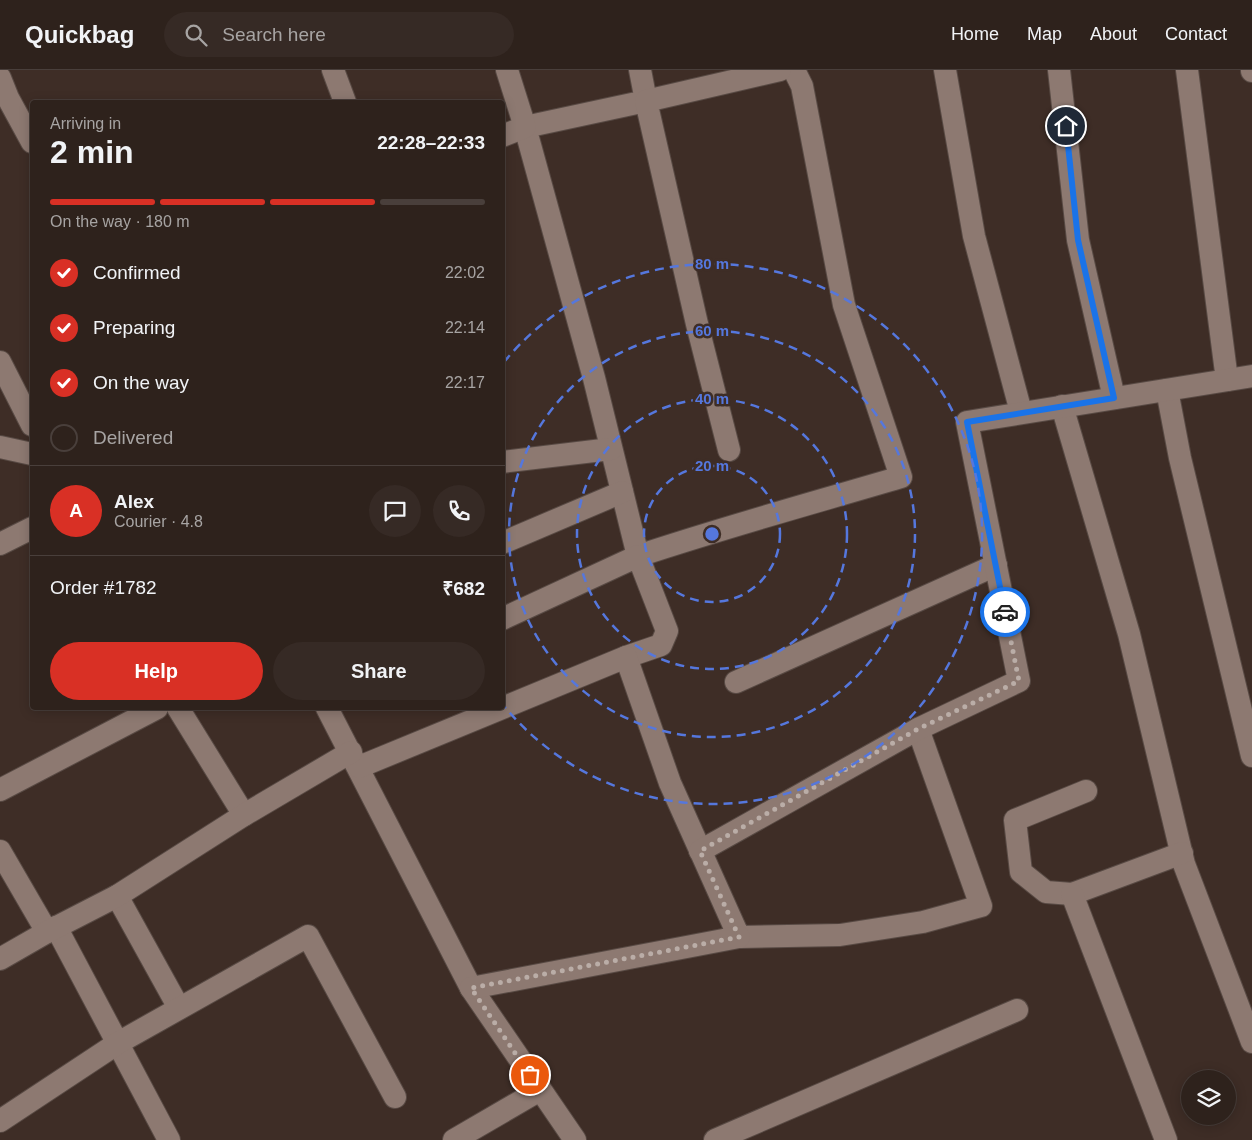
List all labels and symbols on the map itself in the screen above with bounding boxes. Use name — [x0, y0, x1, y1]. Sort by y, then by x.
pin — [1045, 105, 1087, 147]
text: 80 m — [695, 255, 729, 272]
text: 60 m — [695, 322, 729, 339]
text: 40 m — [695, 390, 729, 407]
text: 20 m — [695, 457, 729, 474]
centre of rings — [703, 525, 721, 543]
courier — [980, 587, 1030, 637]
pin — [509, 1054, 551, 1096]

